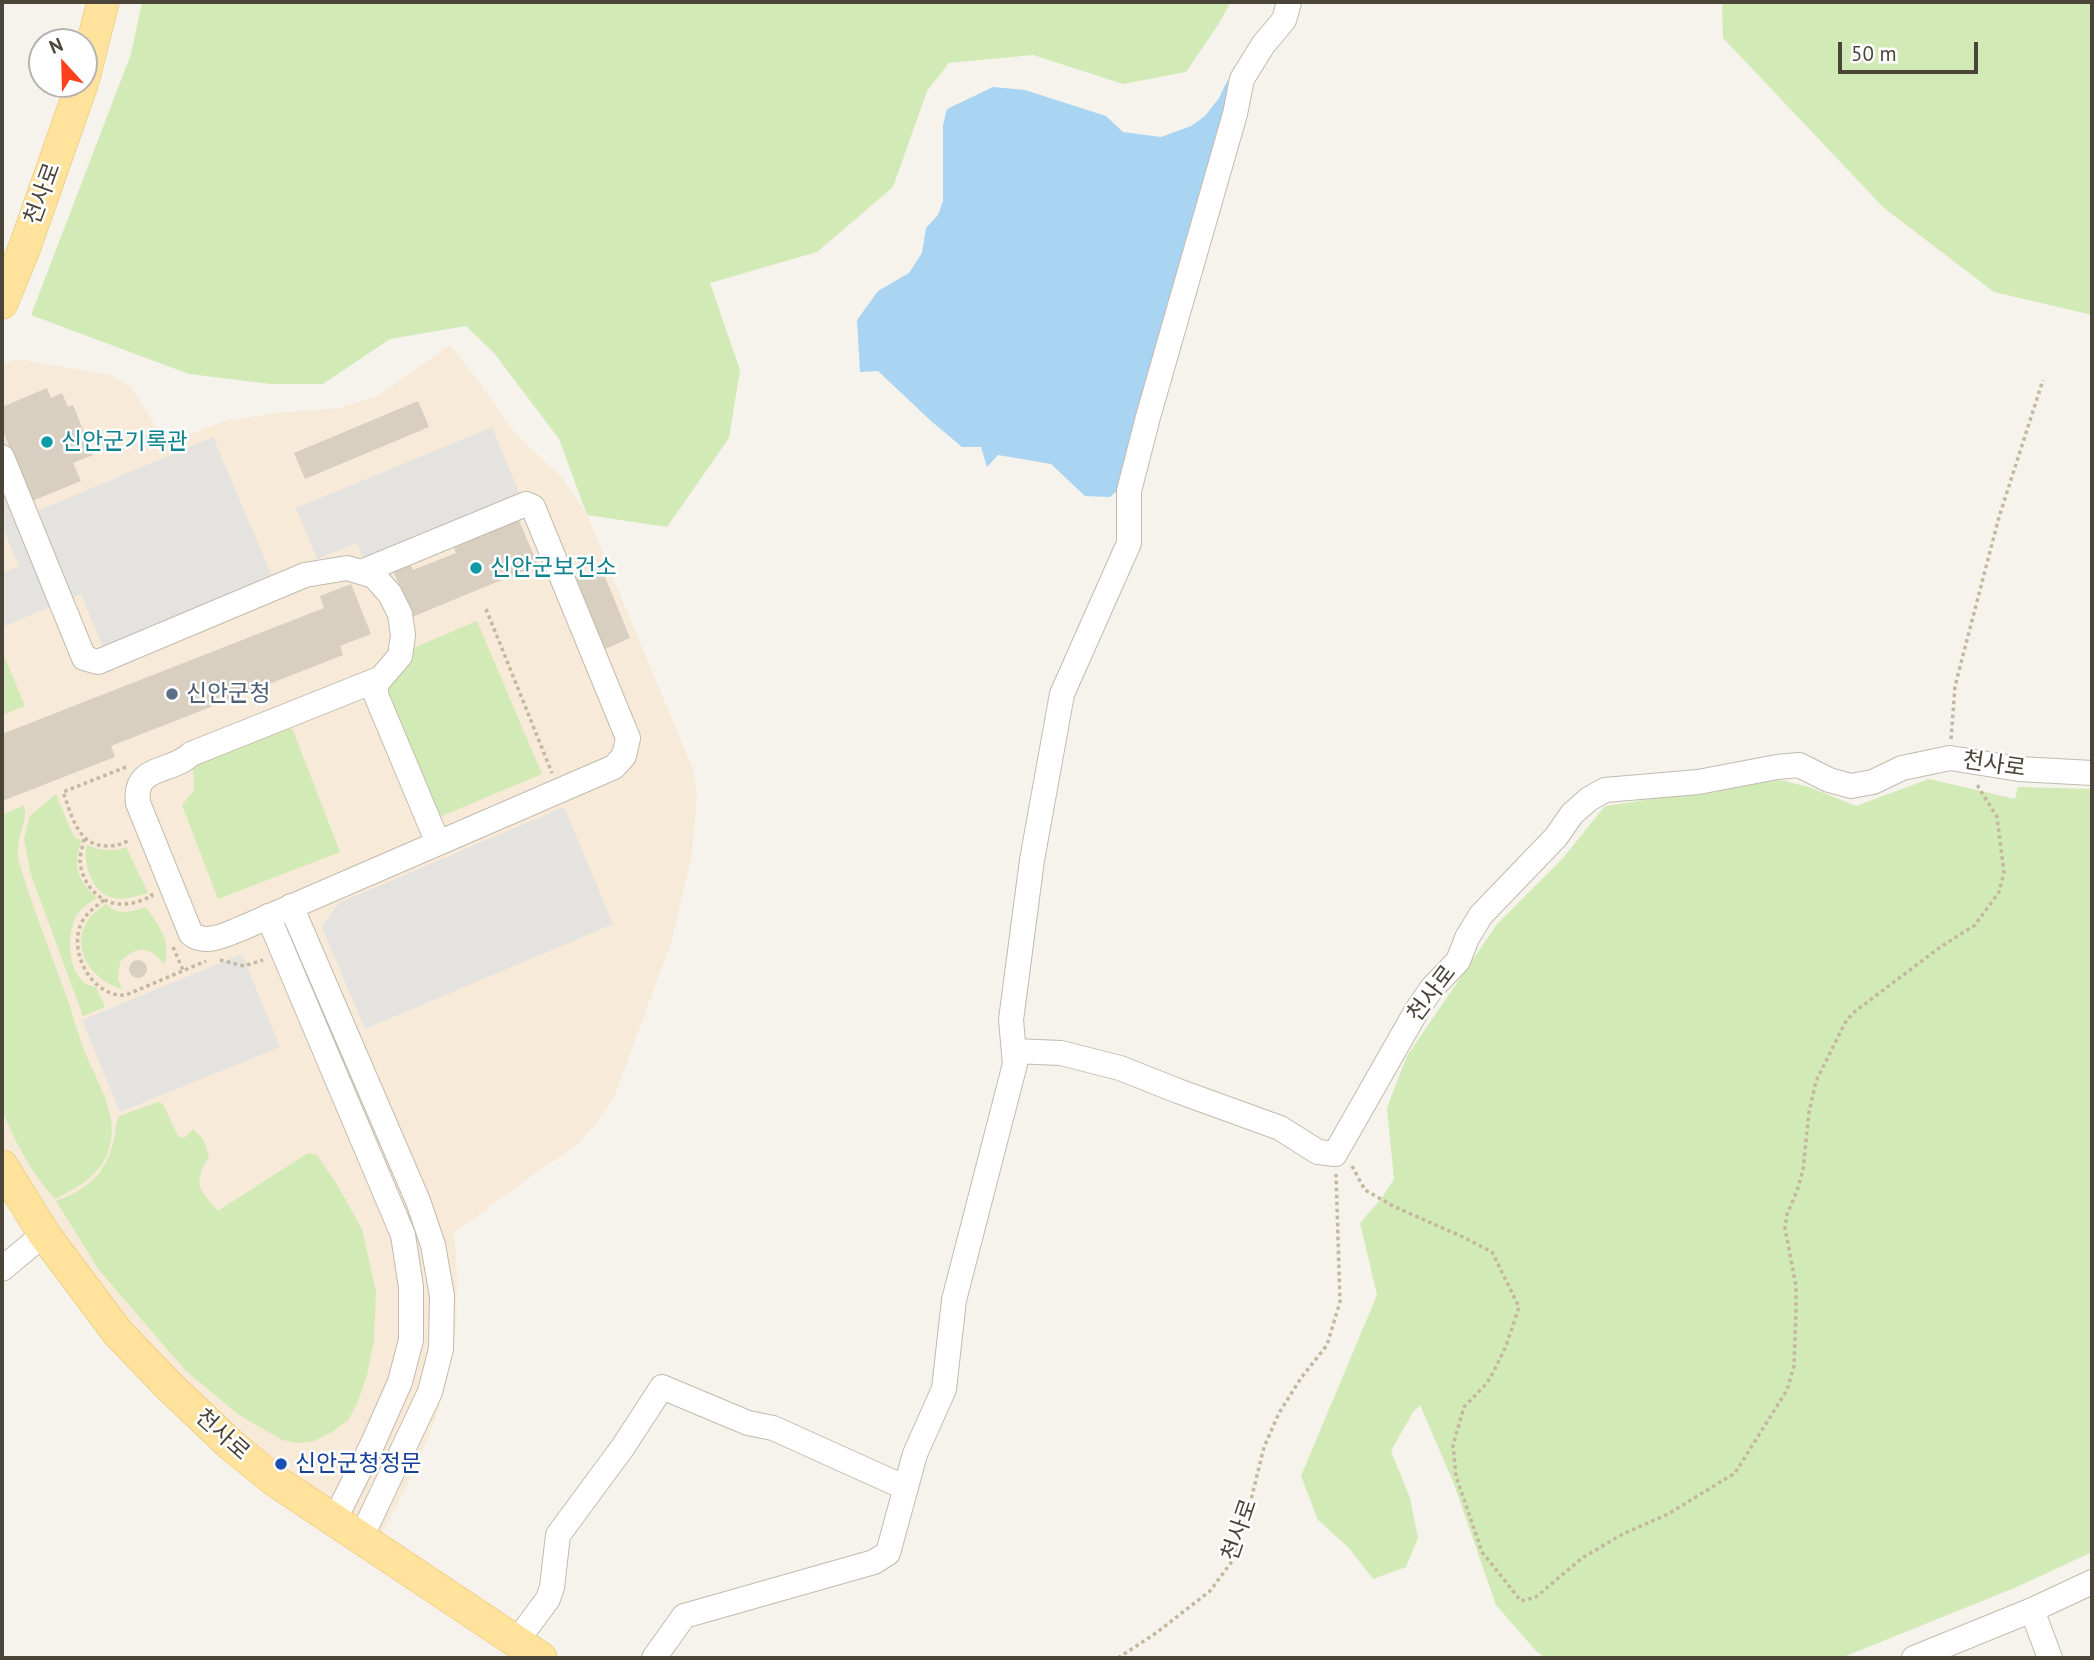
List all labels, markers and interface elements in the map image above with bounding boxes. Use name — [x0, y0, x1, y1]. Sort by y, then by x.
north arrow — [28, 28, 98, 98]
scale bar — [1842, 28, 1982, 72]
text: N — [46, 32, 66, 59]
text: 50 m — [1851, 40, 1897, 67]
street label: 천사로 — [19, 159, 67, 229]
place label: 신안군기록관 — [61, 428, 188, 456]
marker: 신안군기록관 — [39, 434, 55, 450]
place label: 신안군보건소 — [490, 554, 617, 582]
marker: 신안군보건소 — [468, 560, 484, 576]
place label: 신안군청 — [186, 680, 271, 708]
marker: 신안군청 — [164, 686, 180, 702]
street label: 천사로 — [1961, 747, 2027, 783]
street label: 천사로 — [1402, 960, 1462, 1028]
street label: 천사로 — [189, 1404, 255, 1466]
place label: 신안군청정문 — [295, 1450, 422, 1478]
marker: 신안군청정문 — [273, 1456, 289, 1472]
street label: 천사로 — [1217, 1495, 1263, 1565]

